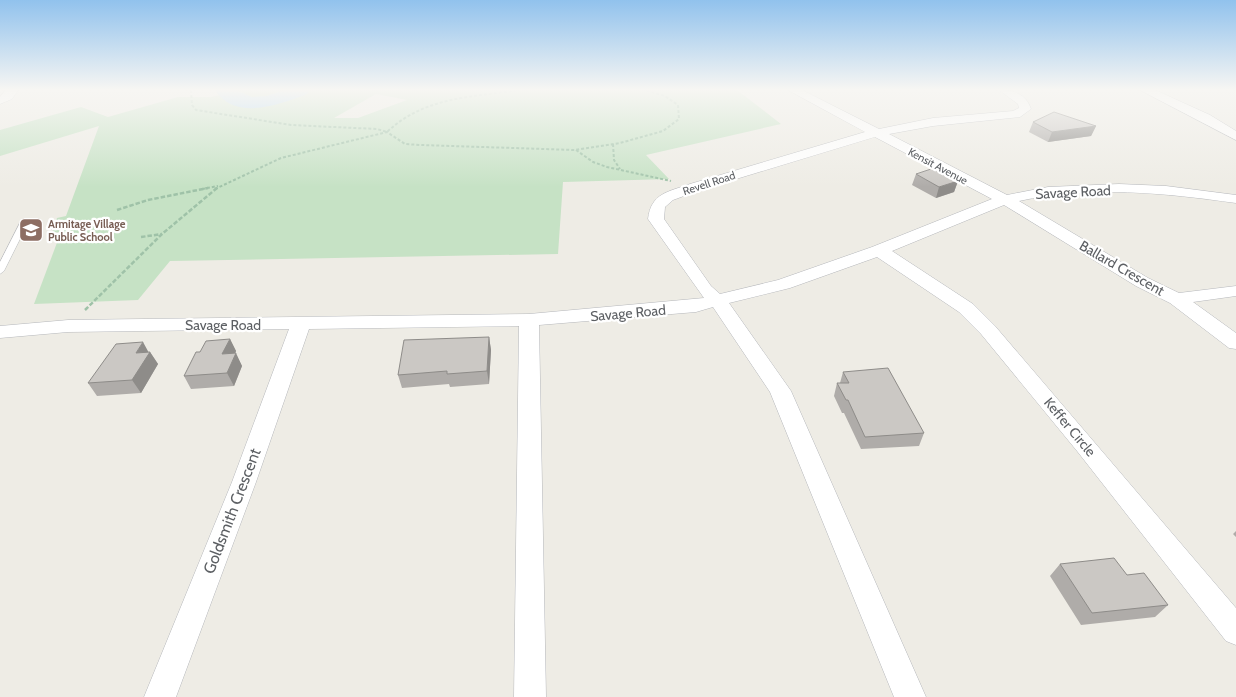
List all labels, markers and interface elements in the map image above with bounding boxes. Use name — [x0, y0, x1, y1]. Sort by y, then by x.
street label: Kensit Avenue — [906, 144, 971, 188]
street label: Revell Road — [681, 168, 737, 198]
street label: Savage Road — [1035, 181, 1111, 203]
school or university icon: Armitage Village Public School — [18, 217, 44, 243]
place label: Armitage Village Public School — [48, 217, 126, 244]
street label: Ballard Crescent — [1076, 236, 1168, 300]
street label: Savage Road — [589, 301, 667, 325]
street label: Savage Road — [185, 316, 261, 334]
street label: Keffer Circle — [1040, 394, 1100, 460]
street label: Goldsmith Crescent — [199, 445, 265, 576]

